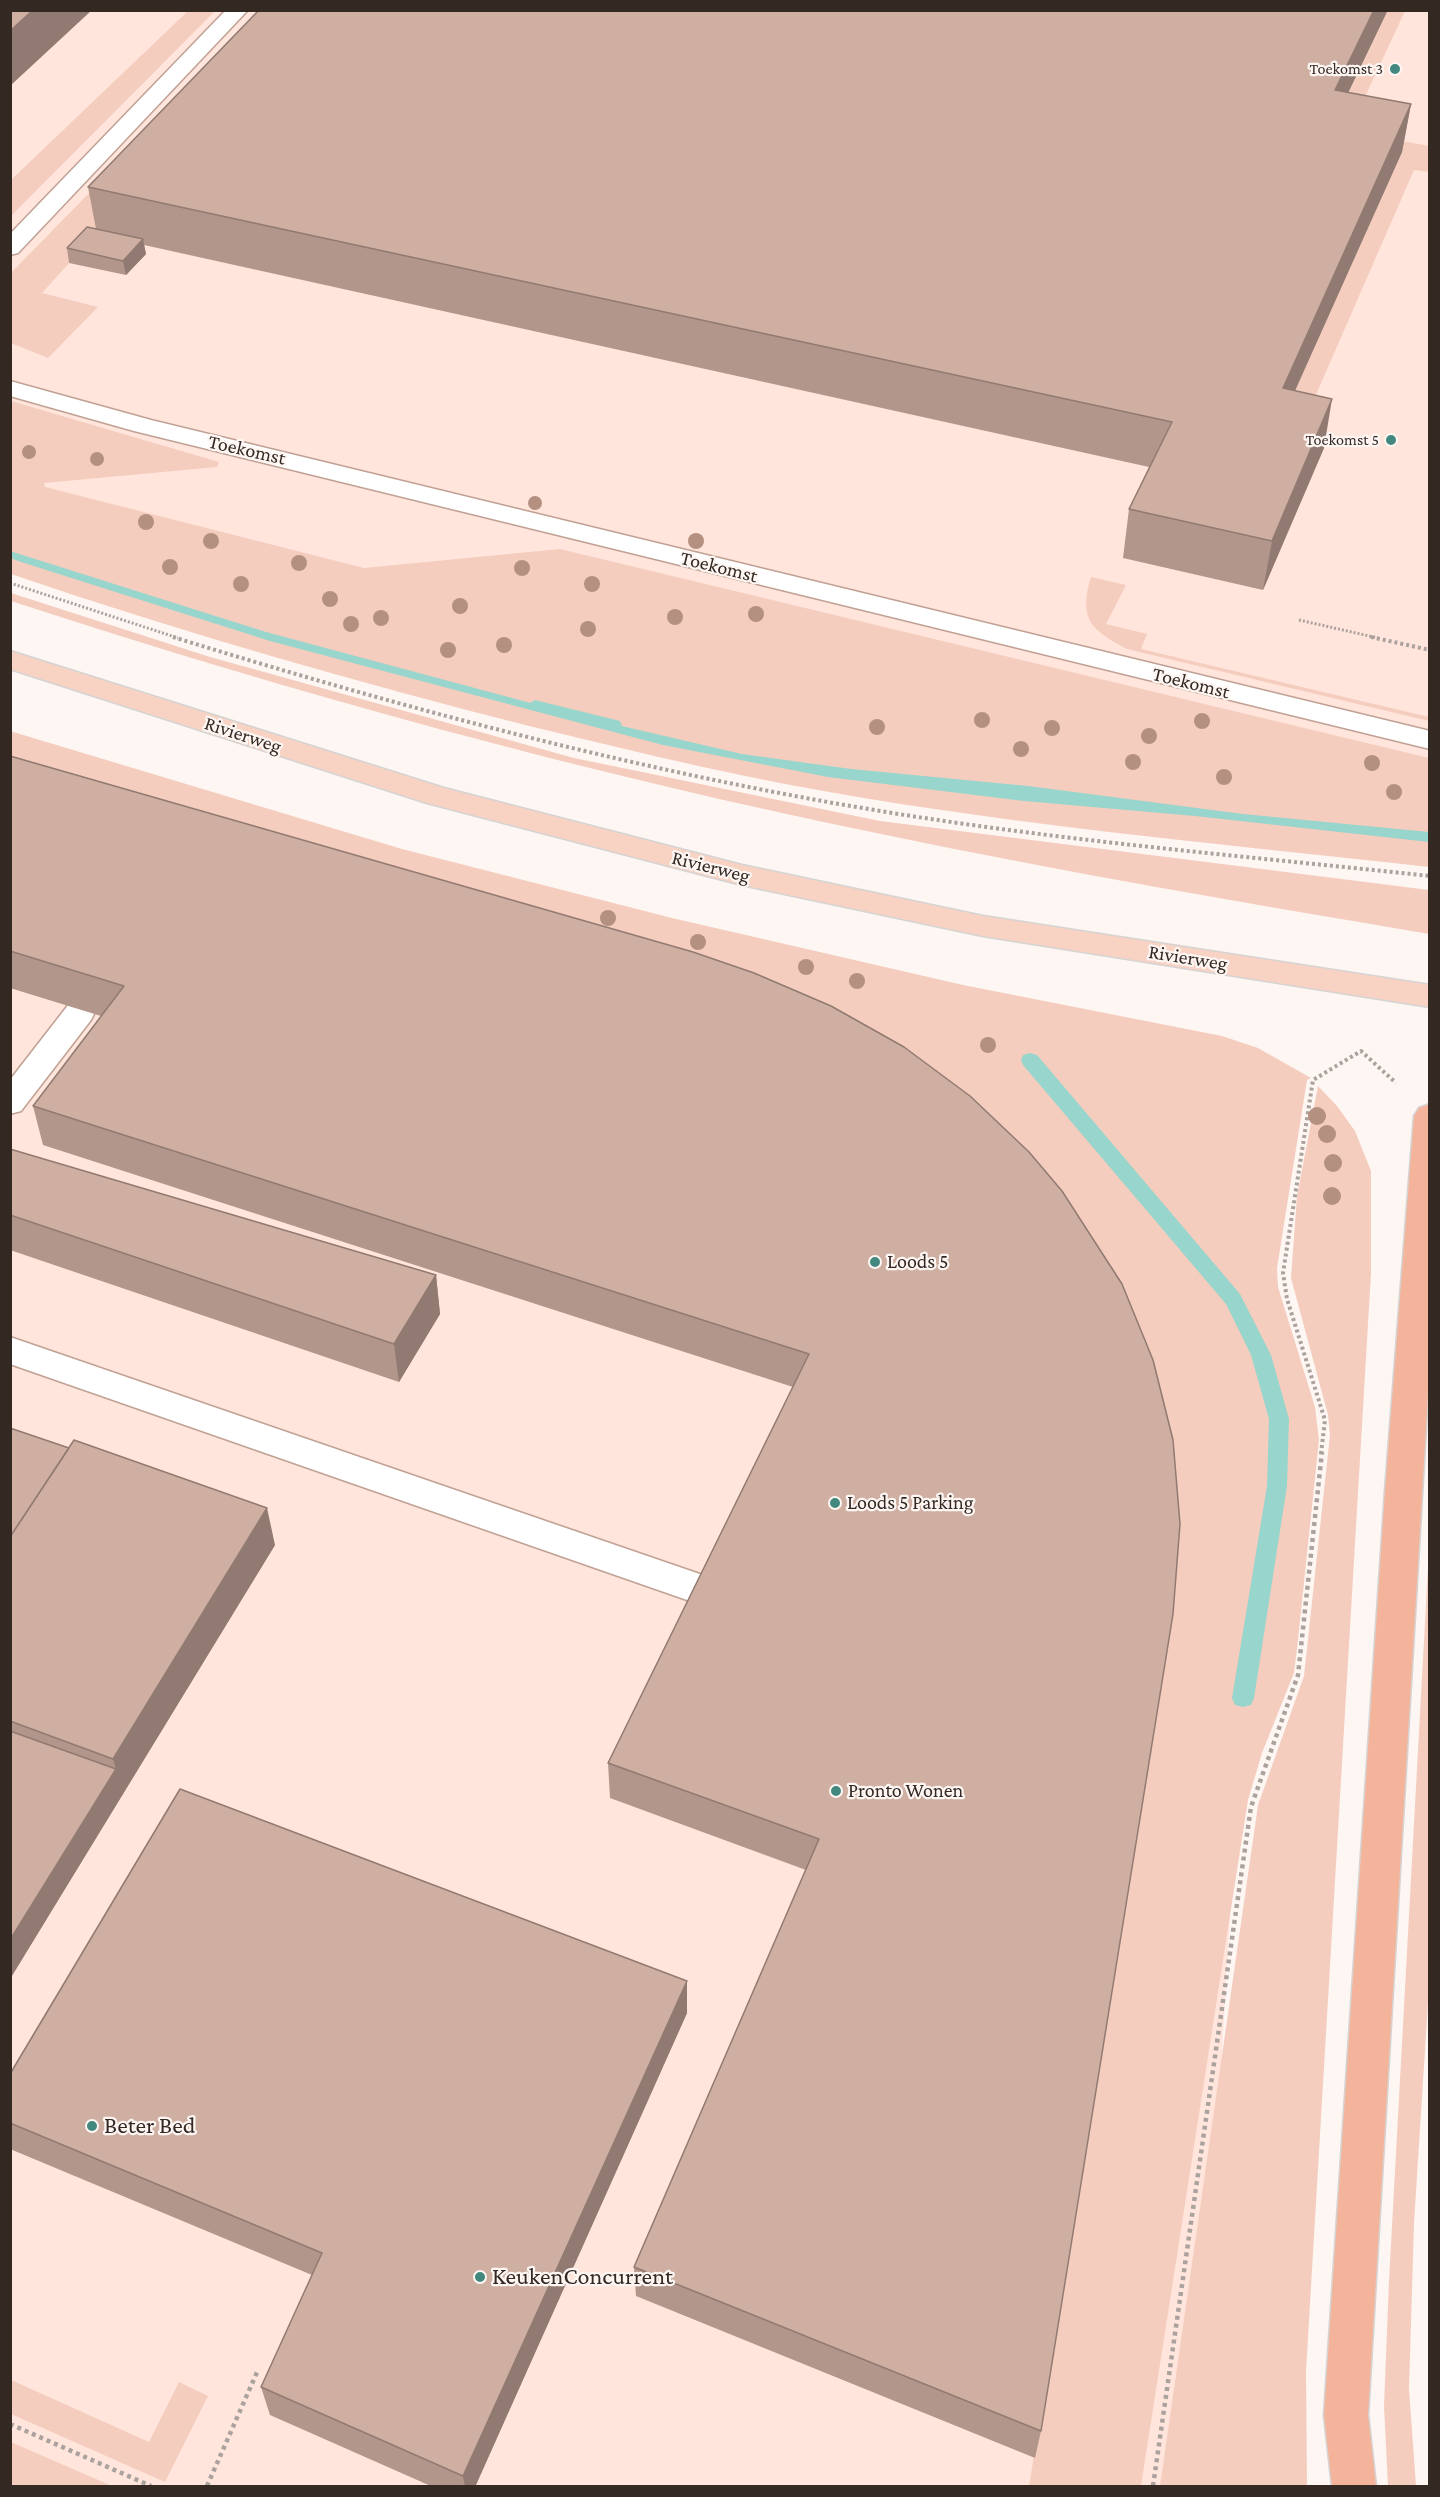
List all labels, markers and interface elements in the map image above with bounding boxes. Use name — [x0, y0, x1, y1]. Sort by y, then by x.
place label: Toekomst 3 — [1309, 59, 1383, 79]
marker: Toekomst 3 — [1388, 62, 1402, 76]
street label: Toekomst — [206, 429, 288, 471]
place label: Toekomst 5 — [1306, 430, 1379, 450]
marker: Toekomst 5 — [1384, 433, 1398, 447]
street label: Toekomst — [678, 546, 760, 588]
street label: Toekomst — [1150, 662, 1232, 704]
street label: Rivierweg — [201, 711, 285, 759]
street label: Rivierweg — [669, 846, 753, 888]
street label: Rivierweg — [1147, 940, 1229, 976]
place label: Loods 5 — [887, 1250, 948, 1274]
marker: Loods 5 — [868, 1255, 882, 1269]
place label: Loods 5 Parking — [847, 1491, 973, 1515]
marker: Loods 5 Parking — [828, 1496, 842, 1510]
place label: Pronto Wonen — [848, 1779, 963, 1803]
marker: Pronto Wonen — [829, 1784, 843, 1798]
place label: Beter Bed — [104, 2112, 195, 2140]
marker: Beter Bed — [85, 2119, 99, 2133]
place label: KeukenConcurrent — [492, 2263, 673, 2291]
marker: KeukenConcurrent — [473, 2270, 487, 2284]

